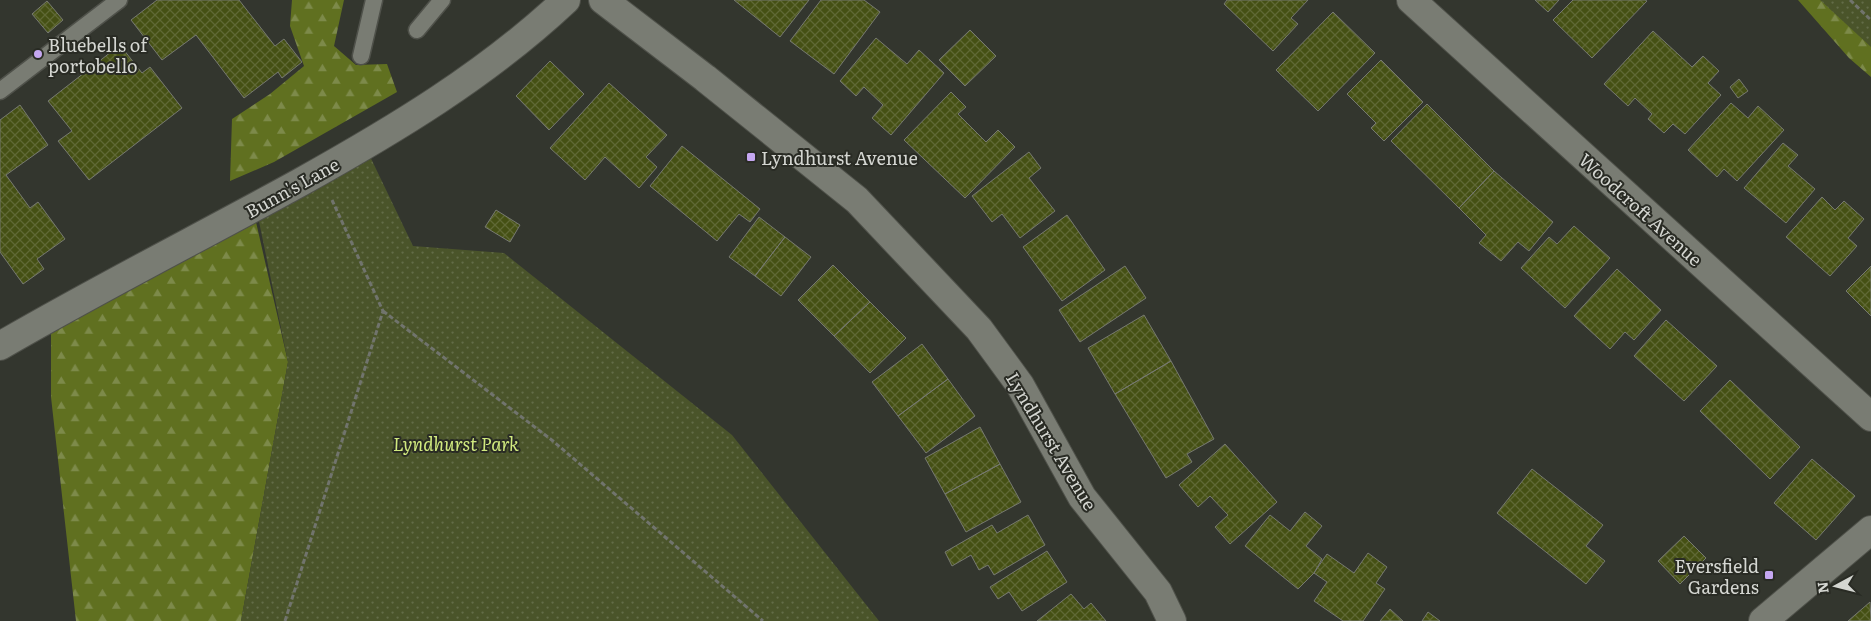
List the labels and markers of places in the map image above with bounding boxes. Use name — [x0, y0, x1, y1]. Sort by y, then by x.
place label: Bluebells of portobello — [48, 31, 149, 79]
marker: Bluebells of portobello — [32, 48, 44, 60]
place label: Lyndhurst Avenue — [761, 144, 918, 171]
marker: Lyndhurst Avenue — [745, 151, 757, 163]
place label: Eversfield Gardens — [1674, 552, 1759, 600]
marker: Eversfield Gardens — [1763, 569, 1775, 581]

